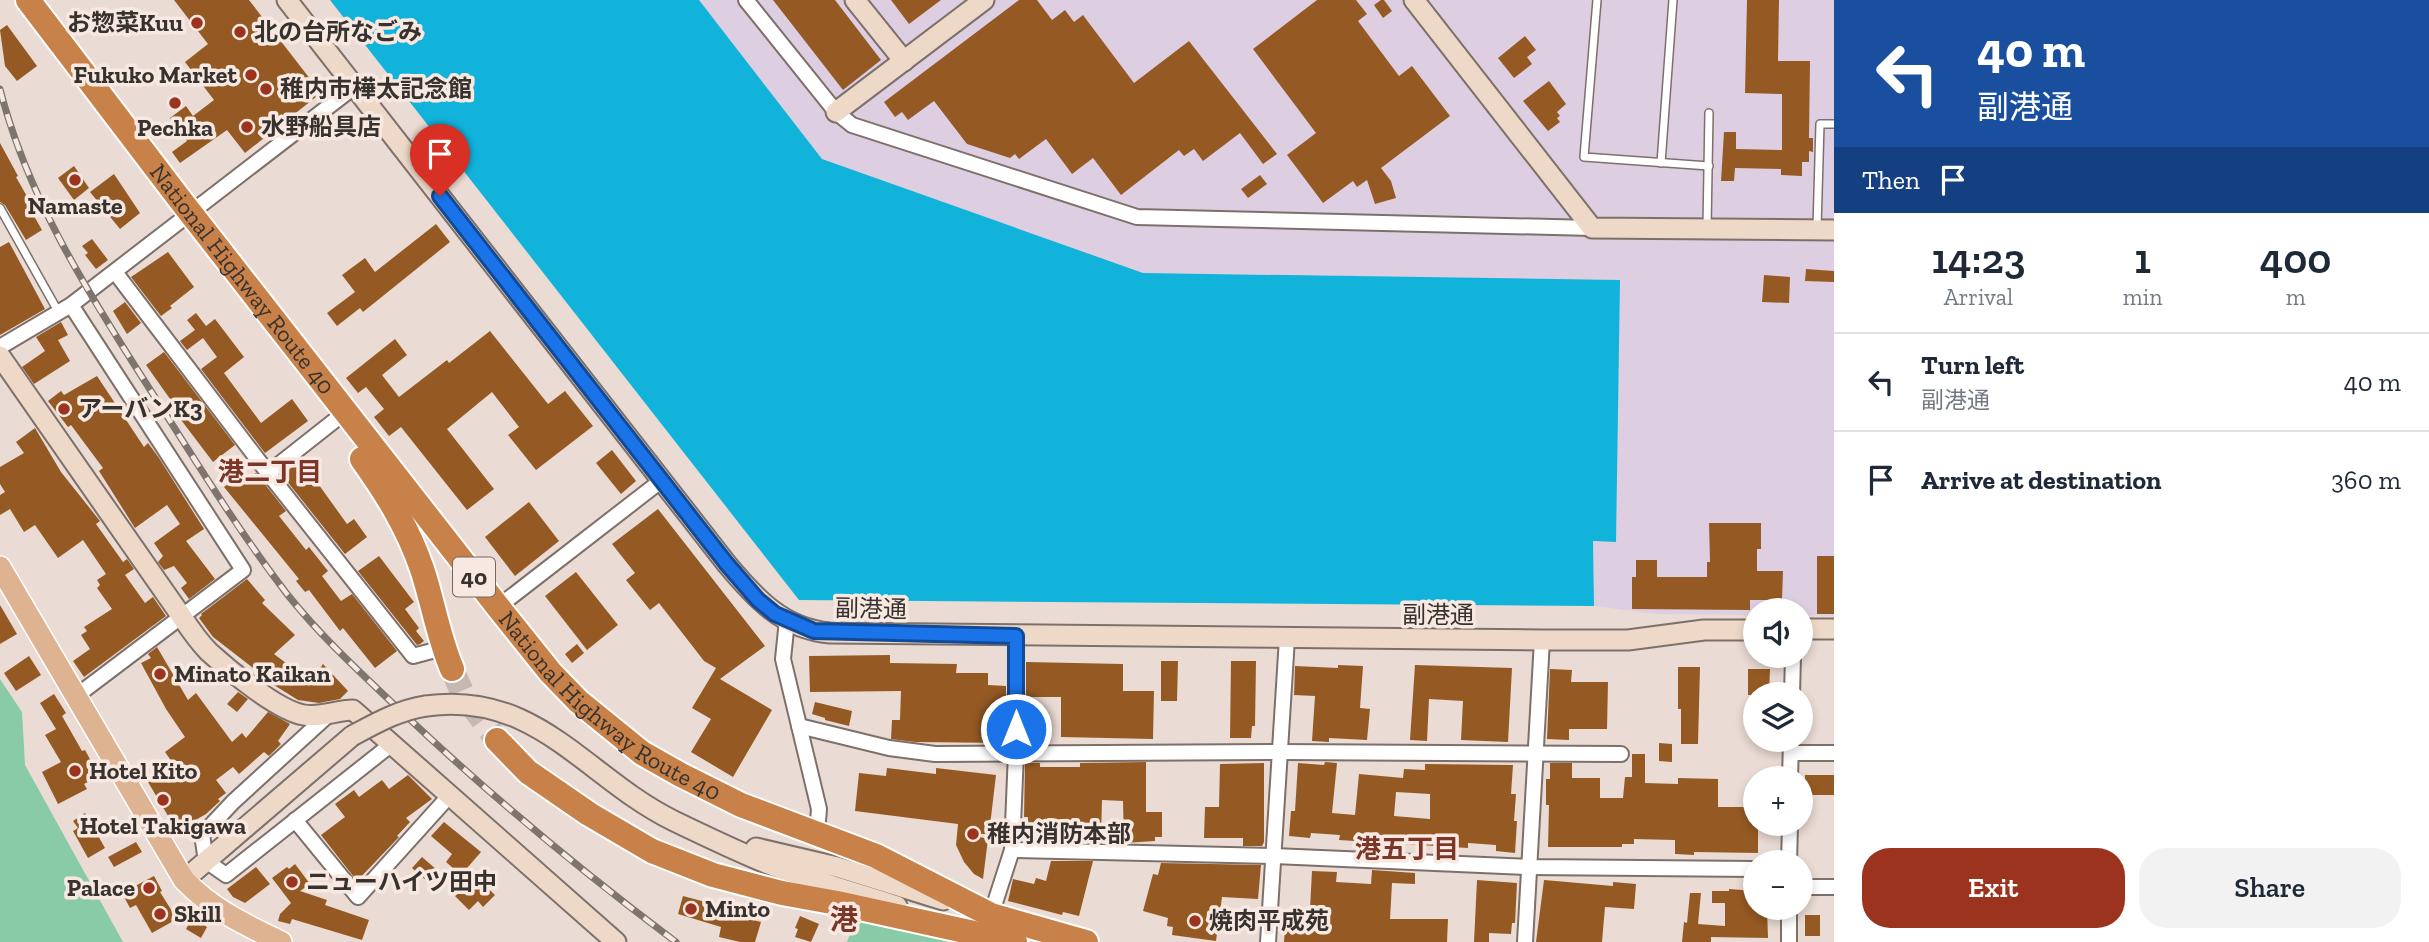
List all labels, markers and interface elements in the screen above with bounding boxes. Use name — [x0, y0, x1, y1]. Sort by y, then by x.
place label: お惣菜Kuu — [67, 8, 183, 37]
marker: お惣菜Kuu — [189, 15, 205, 31]
place label: 北の台所なごみ — [254, 17, 422, 46]
text: 40 m — [1977, 21, 2085, 80]
marker: 北の台所なごみ — [232, 24, 248, 40]
icon: left — [1862, 28, 1953, 119]
place label: Fukuko Market — [74, 60, 237, 89]
marker: Fukuko Market — [243, 67, 259, 83]
place label: 稚内市樺太記念館 — [280, 74, 472, 103]
marker: 稚内市樺太記念館 — [258, 81, 274, 97]
text: 副港通 — [1977, 88, 2073, 126]
marker: Pechka — [167, 95, 183, 111]
place label: 水野船具店 — [261, 112, 381, 141]
place label: Pechka — [137, 113, 213, 142]
marker: 水野船具店 — [239, 119, 255, 135]
pin — [410, 124, 470, 196]
icon: arrive — [421, 135, 459, 173]
street label: National Highway Route 40 — [144, 158, 342, 400]
icon: arrive — [1934, 161, 1972, 199]
text: Then — [1862, 164, 1920, 196]
marker: Namaste — [67, 172, 83, 188]
place label: Namaste — [27, 191, 123, 220]
text: 14:23 — [1931, 233, 2025, 284]
text: 1 — [2134, 233, 2151, 284]
text: 400 — [2260, 233, 2332, 284]
text: Arrival — [1944, 283, 2013, 311]
text: min — [2123, 283, 2162, 311]
text: m — [2286, 283, 2306, 311]
text: Turn left — [1921, 349, 2024, 381]
icon: left — [1862, 363, 1900, 401]
text: 40 m — [2344, 366, 2401, 398]
text: 副港通 — [1921, 386, 1990, 414]
place label: アーバンK3 — [78, 394, 203, 423]
marker: アーバンK3 — [56, 401, 72, 417]
district label: 港二丁目 — [218, 456, 322, 488]
icon: arrive — [1862, 461, 1900, 499]
text: Arrive at destination — [1921, 464, 2161, 496]
text: 360 m — [2331, 464, 2401, 496]
road number: 40 — [453, 558, 495, 596]
street label: 副港通 — [835, 593, 907, 624]
map controls — [1743, 598, 1813, 920]
button: sound — [1743, 598, 1813, 668]
street label: 副港通 — [1402, 600, 1474, 629]
street label: National Highway Route 40 — [493, 605, 726, 807]
place label: Minato Kaikan — [174, 659, 331, 688]
marker: Minato Kaikan — [152, 666, 168, 682]
button: layers — [1743, 682, 1813, 752]
position arrow — [979, 692, 1053, 766]
place label: Hotel Kito — [89, 756, 198, 785]
marker: Hotel Kito — [67, 763, 83, 779]
button: + — [1743, 766, 1813, 836]
marker: Hotel Takigawa — [155, 792, 171, 808]
place label: Hotel Takigawa — [80, 811, 246, 840]
place label: 稚内消防本部 — [987, 819, 1131, 848]
marker: 稚内消防本部 — [965, 826, 981, 842]
district label: 港五丁目 — [1355, 833, 1459, 865]
button: Exit — [1862, 848, 2125, 928]
button: Share — [2139, 848, 2401, 928]
button: − — [1743, 850, 1813, 920]
place label: ニューハイツ田中 — [306, 867, 497, 896]
place label: Palace — [67, 873, 135, 902]
marker: ニューハイツ田中 — [284, 874, 300, 890]
marker: Palace — [141, 880, 157, 896]
place label: Minto — [705, 894, 770, 923]
place label: Skill — [174, 899, 222, 928]
marker: Minto — [683, 901, 699, 917]
district label: 港 — [830, 903, 858, 936]
marker: Skill — [152, 906, 168, 922]
place label: 焼肉平成苑 — [1209, 906, 1329, 935]
marker: 焼肉平成苑 — [1187, 913, 1203, 929]

